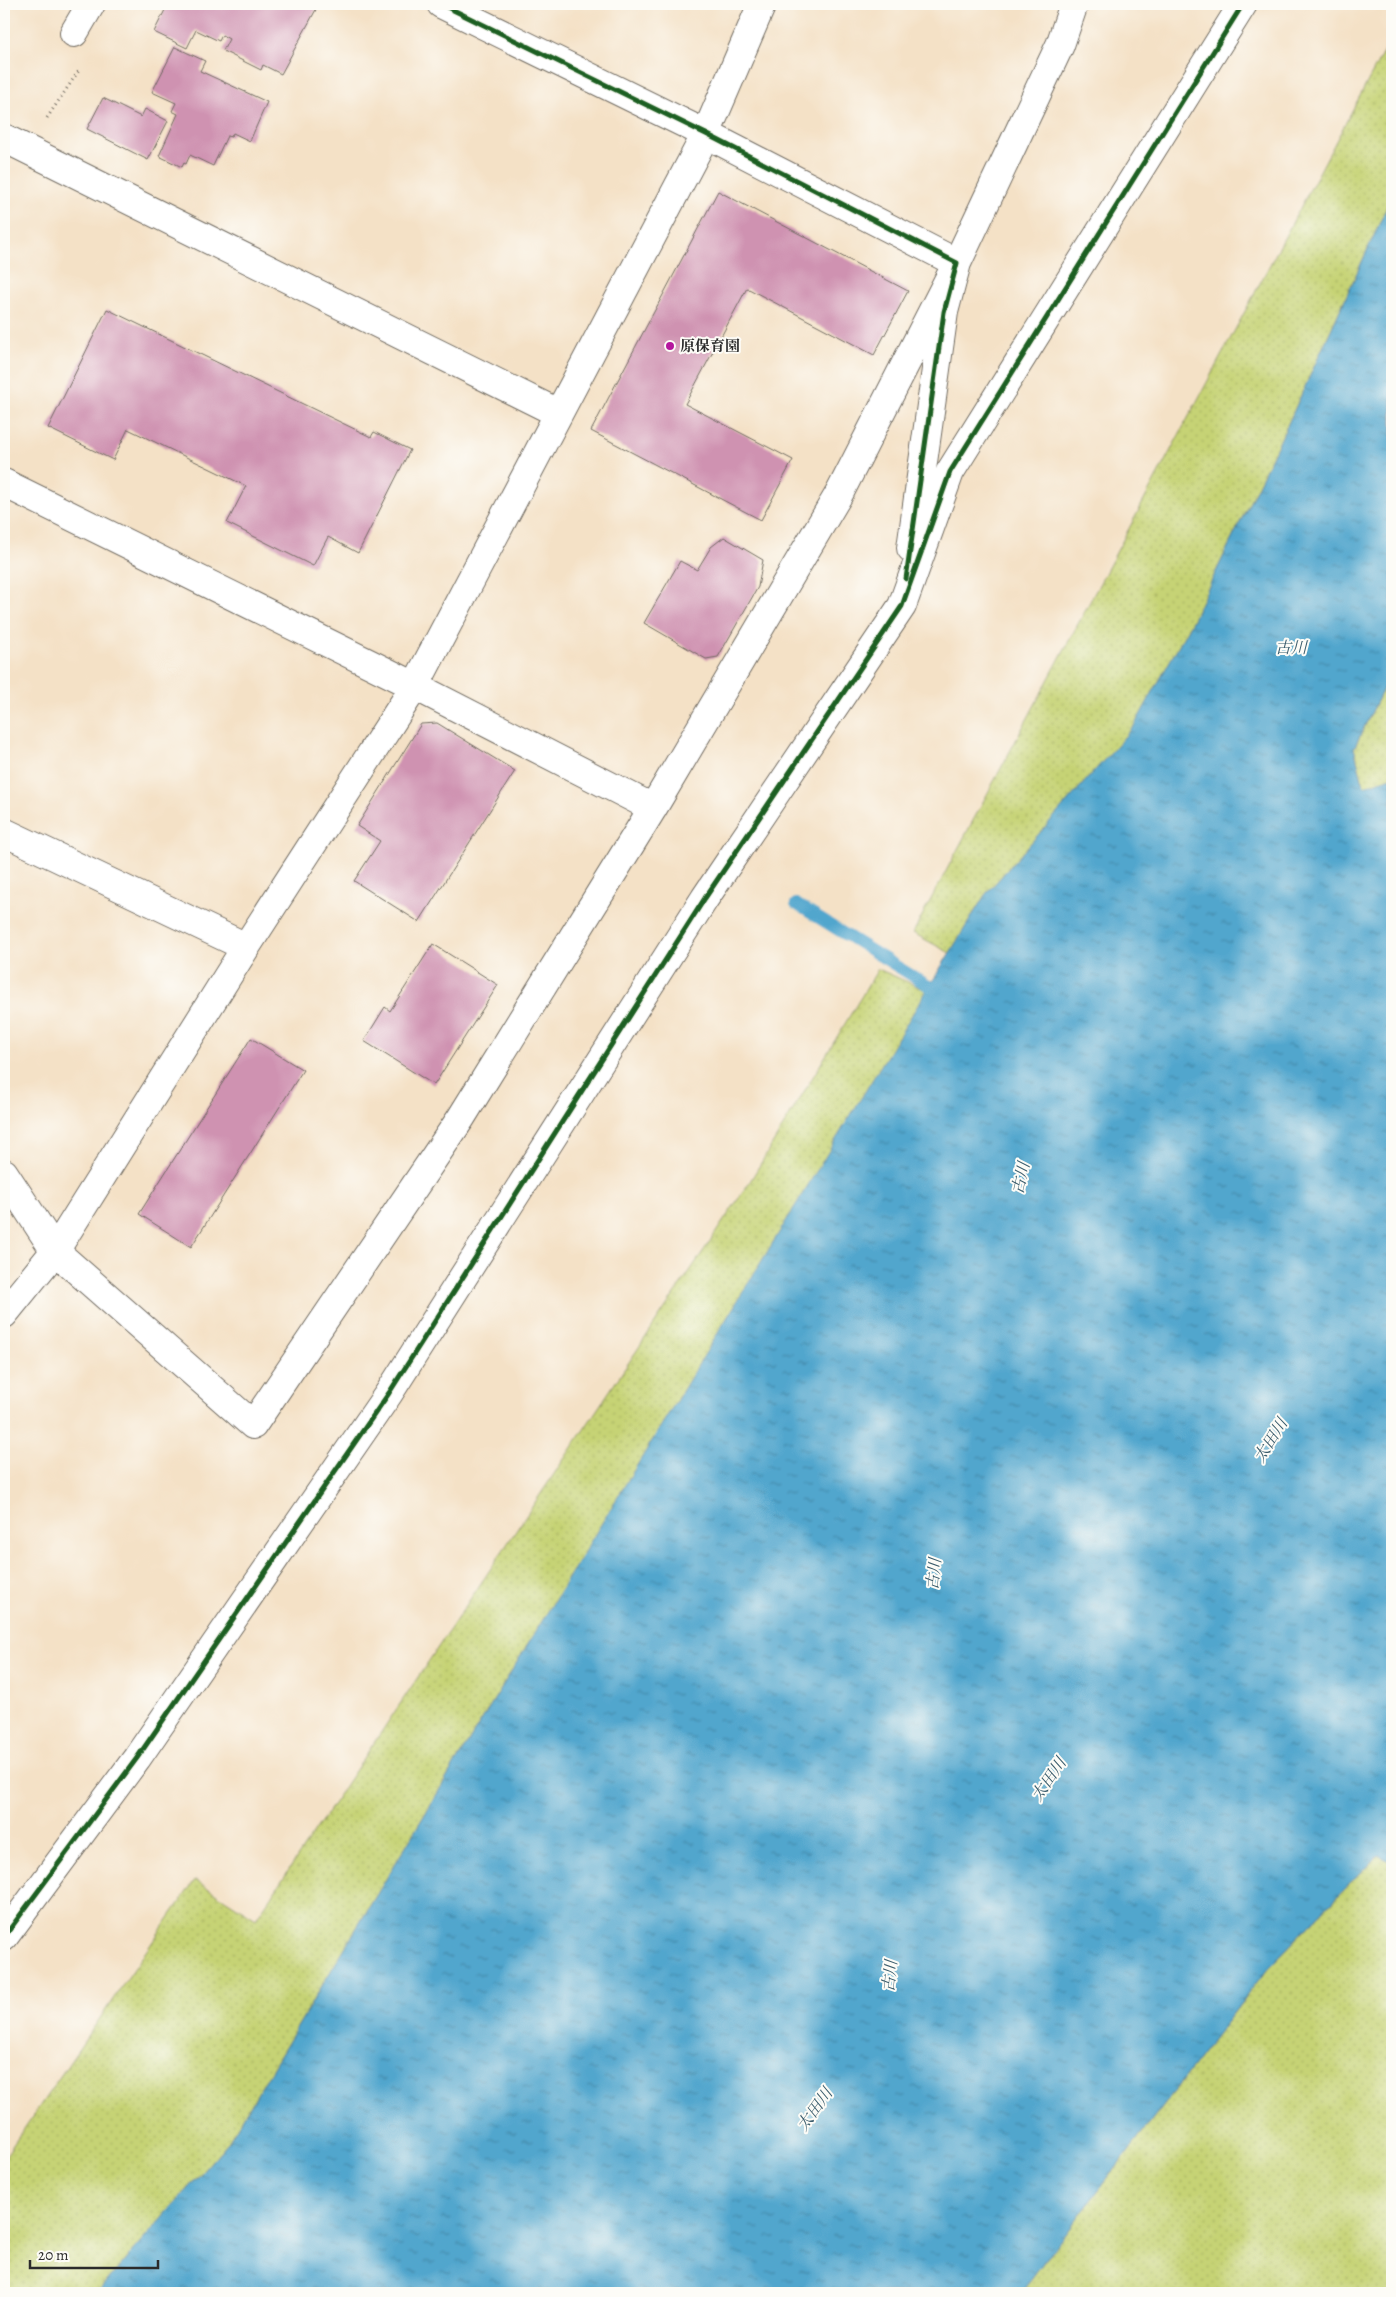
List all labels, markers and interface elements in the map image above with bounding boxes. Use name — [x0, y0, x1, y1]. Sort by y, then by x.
place label: 原保育園 — [680, 336, 740, 356]
marker: 原保育園 — [664, 340, 676, 352]
water label: 古川 — [1275, 637, 1309, 659]
water label: 古川 — [1007, 1158, 1036, 1196]
water label: 太田川 — [1249, 1413, 1294, 1467]
water label: 古川 — [921, 1555, 947, 1591]
water label: 太田川 — [1026, 1752, 1072, 1806]
water label: 古川 — [877, 1957, 903, 1993]
water label: 太田川 — [792, 2082, 839, 2135]
scale bar — [30, 2237, 158, 2269]
text: 20 m — [38, 2245, 69, 2265]

